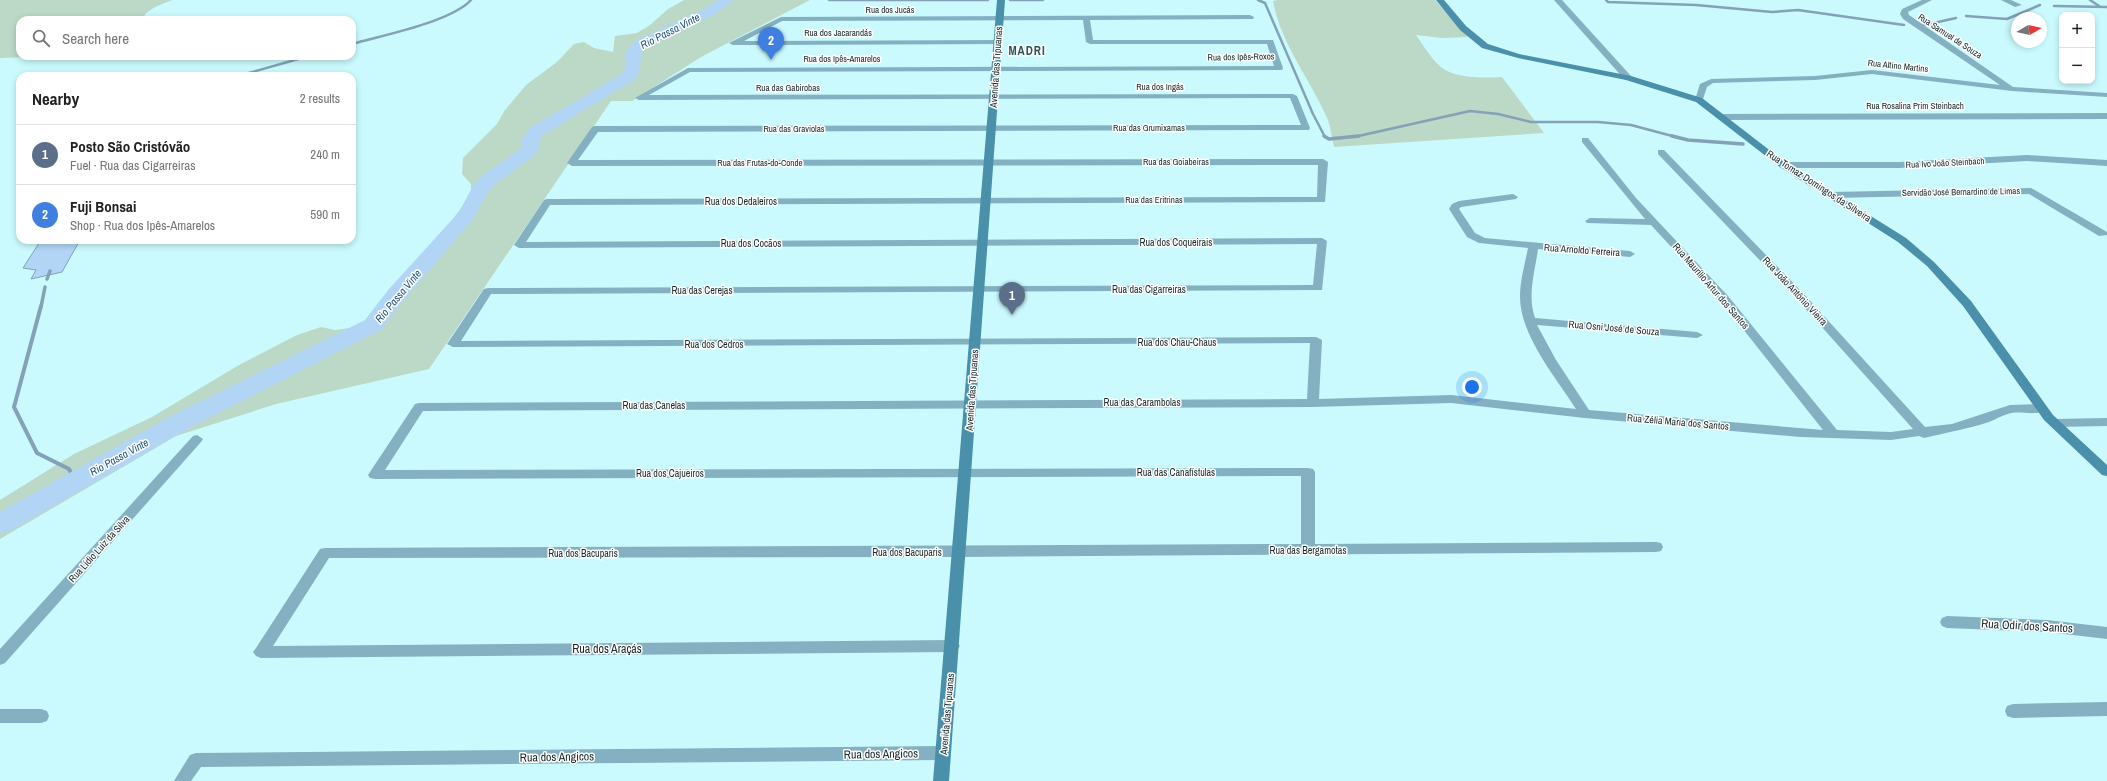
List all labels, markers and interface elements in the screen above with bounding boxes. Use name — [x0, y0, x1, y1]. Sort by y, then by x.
street label: Rua dos Jucás — [866, 4, 915, 16]
water label: Rio Passa Vinte — [638, 10, 702, 52]
street label: Rua Samuel de Souza — [1916, 11, 1984, 61]
north arrow — [2011, 12, 2047, 48]
map controls — [2059, 12, 2095, 84]
button: + — [2059, 12, 2095, 48]
search box — [16, 16, 356, 60]
street label: Avenida das Tipuanas — [987, 26, 1005, 109]
icon: search — [30, 27, 52, 49]
pin: 2 — [758, 27, 784, 60]
street label: Rua dos Jacarandás — [804, 27, 872, 39]
text: Search here — [62, 28, 129, 49]
district label: MADRI — [1008, 43, 1046, 59]
button: − — [2059, 48, 2095, 84]
street label: Rua dos Ipês-Roxos — [1207, 50, 1275, 64]
street label: Rua dos Ipês-Amarelos — [803, 53, 881, 65]
street label: Rua Altino Martins — [1867, 57, 1929, 75]
street label: Rua dos Ingás — [1136, 81, 1184, 93]
street label: Rua das Gabirobas — [756, 82, 820, 94]
text: Nearby — [32, 87, 79, 110]
text: 2 results — [300, 90, 340, 107]
street label: Rua Rosalina Prim Steinbach — [1866, 100, 1964, 112]
street label: Rua das Grumixamas — [1113, 122, 1185, 134]
street label: Rua das Graviolas — [763, 123, 825, 135]
text: Posto São Cristóvão — [70, 136, 190, 157]
text: 1 — [42, 146, 48, 163]
text: 240 m — [310, 146, 340, 163]
street label: Rua Tomaz Domingos da Silveira — [1764, 147, 1874, 225]
street label: Rua Ivo João Steinbach — [1905, 155, 1985, 171]
street label: Rua das Goiabeiras — [1143, 156, 1209, 168]
text: Fuel · Rua das Cigarreiras — [70, 157, 196, 174]
street label: Rua das Frutas-do-Conde — [717, 157, 803, 169]
street label: Servidão José Bernardino de Limas — [1902, 185, 2020, 199]
street label: Rua das Eritrinas — [1125, 194, 1183, 206]
street label: Rua dos Dedaleiros — [705, 195, 777, 208]
text: Fuji Bonsai — [70, 196, 136, 217]
text: 2 — [42, 206, 48, 223]
text: 590 m — [310, 206, 340, 223]
text: Shop · Rua dos Ipês-Amarelos — [70, 217, 215, 234]
street label: Rua dos Coqueirais — [1140, 236, 1212, 249]
street label: Rua dos Cocãos — [721, 237, 781, 250]
street label: Rua Maurílio Artur dos Santos — [1670, 240, 1752, 332]
street label: Rua Arnoldo Ferreira — [1544, 241, 1621, 259]
street label: Rua João Antônio Vieira — [1760, 254, 1830, 328]
water label: Rio Passa Vinte — [372, 267, 424, 325]
pin: 1 — [999, 282, 1025, 315]
street label: Rua das Cigarreiras — [1112, 283, 1186, 296]
street label: Rua das Cerejas — [671, 284, 733, 297]
street label: Rua Osni José de Souza — [1568, 318, 1660, 338]
street label: Rua dos Chau-Chaus — [1138, 336, 1216, 349]
street label: Rua dos Cedros — [684, 338, 744, 351]
street label: Avenida das Tipuanas — [963, 349, 981, 432]
your location — [1462, 377, 1482, 397]
street label: Rua das Carambolas — [1103, 396, 1181, 409]
street label: Rua das Canelas — [623, 399, 685, 412]
street label: Rua Zélia Maria dos Santos — [1627, 411, 1729, 433]
water label: Rio Passa Vinte — [87, 435, 151, 479]
street label: Rua das Canafístulas — [1137, 466, 1215, 479]
street label: Rua dos Cajueiros — [636, 467, 704, 480]
street label: Rua Lídio Luiz da Silva — [66, 513, 133, 585]
street label: Rua das Bergamotas — [1269, 544, 1347, 557]
street label: Rua dos Bacuparis — [872, 546, 942, 559]
street label: Rua dos Bacuparis — [548, 547, 618, 560]
street label: Rua Odir dos Santos — [1981, 616, 2073, 636]
street label: Rua dos Araçás — [572, 641, 642, 657]
street label: Avenida das Tipuanas — [937, 673, 957, 756]
street label: Rua dos Angicos — [844, 745, 918, 763]
street label: Rua dos Angicos — [520, 748, 594, 766]

